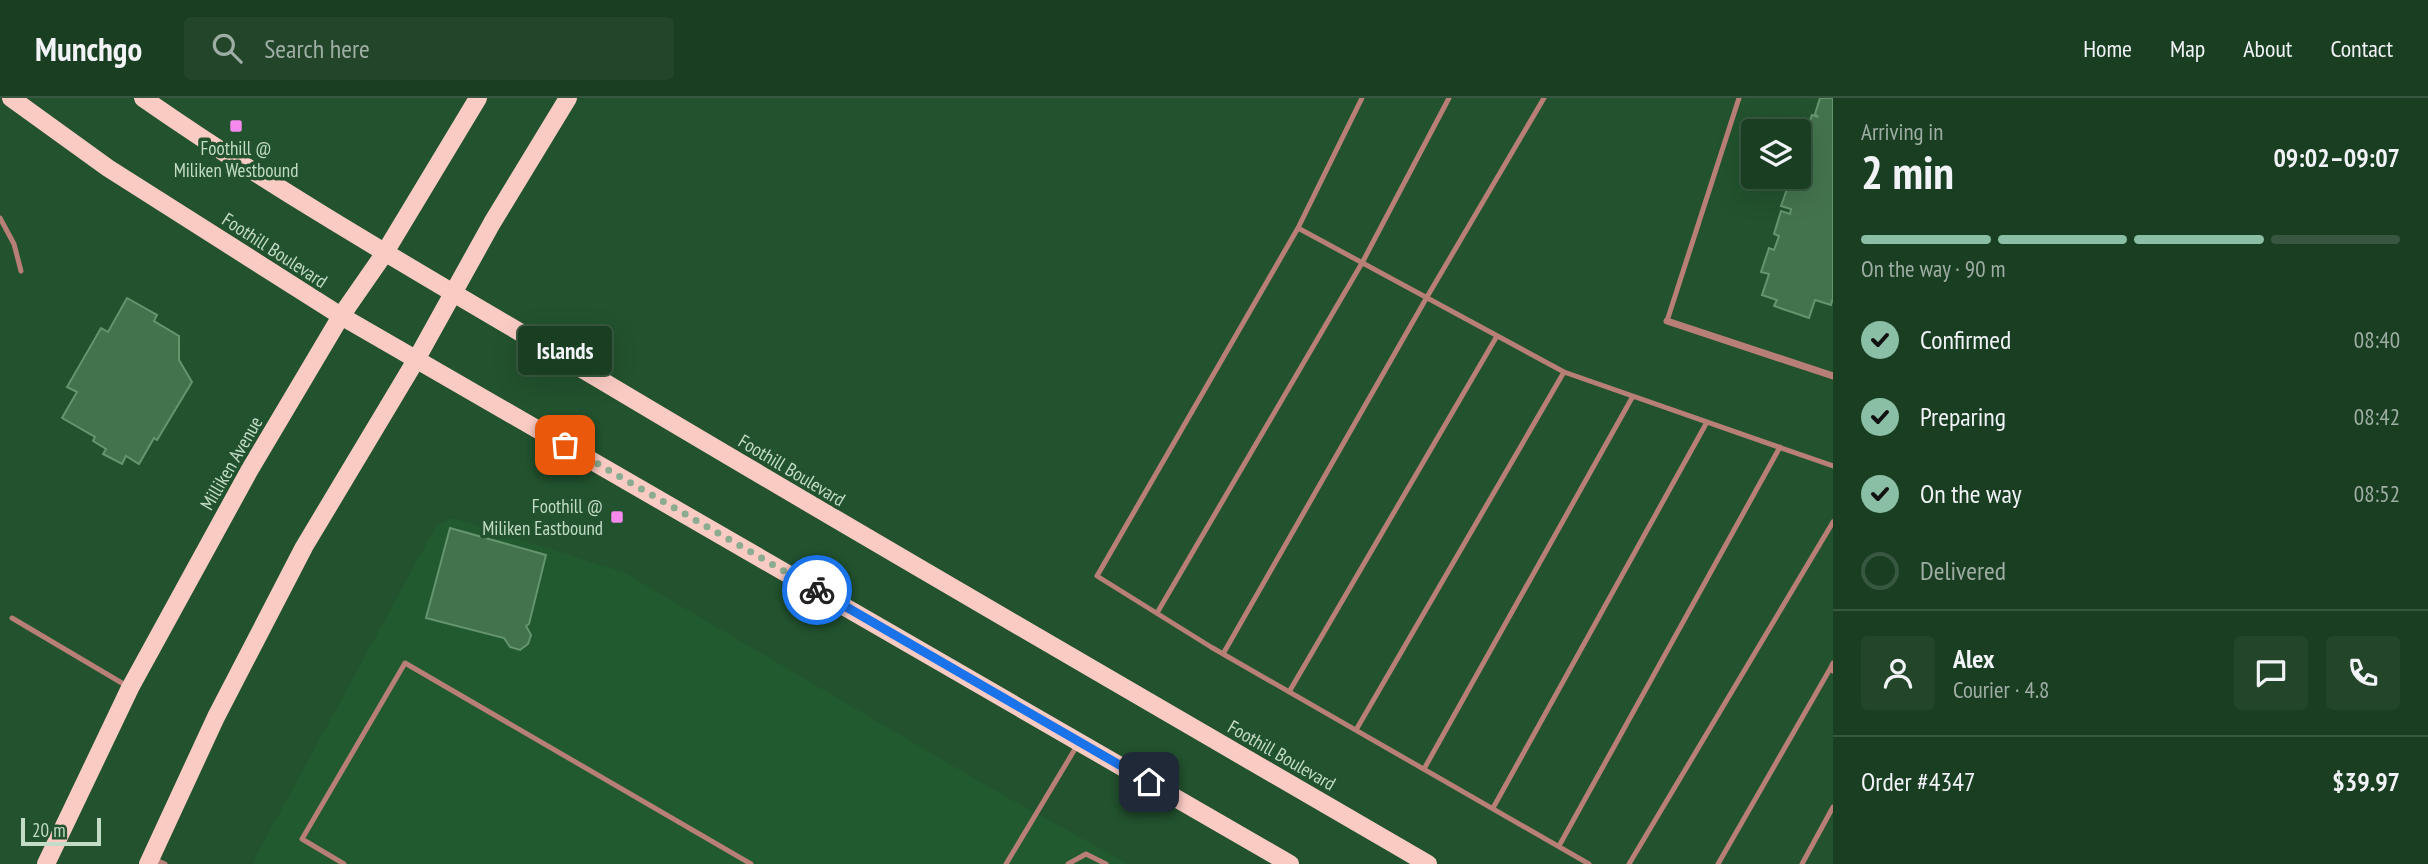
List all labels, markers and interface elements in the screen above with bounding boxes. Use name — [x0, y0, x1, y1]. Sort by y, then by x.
search box — [184, 17, 674, 80]
text: Munchgo — [35, 27, 142, 70]
icon: search — [208, 29, 246, 67]
text: Search here — [264, 32, 370, 65]
text: Home — [2083, 33, 2132, 64]
text: Map — [2170, 33, 2205, 64]
text: About — [2243, 33, 2292, 64]
text: Contact — [2330, 33, 2393, 64]
text: Arriving in — [1861, 117, 1943, 146]
marker: Foothill @ Miliken Westbound — [228, 118, 244, 134]
map controls — [1741, 119, 1811, 189]
button: layers — [1741, 119, 1811, 189]
place label: Foothill @ Miliken Westbound — [174, 136, 298, 182]
text: 09:02–09:07 — [2273, 141, 2400, 174]
text: 2 min — [1861, 142, 1954, 202]
street label: Foothill Boulevard — [218, 207, 332, 293]
text: On the way · 90 m — [1861, 254, 2005, 283]
icon: check — [1861, 321, 1899, 359]
text: Confirmed — [1920, 323, 2011, 356]
text: 08:40 — [2354, 325, 2400, 354]
callout: Islands — [518, 326, 612, 375]
text: Islands — [536, 336, 594, 365]
icon: check — [1861, 398, 1899, 436]
text: Preparing — [1920, 400, 2006, 433]
text: 08:42 — [2354, 402, 2400, 431]
street label: Milliken Avenue — [195, 412, 268, 514]
pin — [535, 415, 595, 475]
icon: bag — [546, 426, 584, 464]
street label: Foothill Boulevard — [734, 429, 850, 511]
icon: check — [1861, 475, 1899, 513]
text: On the way — [1920, 477, 2022, 510]
text: 08:52 — [2354, 479, 2400, 508]
place label: Foothill @ Miliken Eastbound — [482, 494, 603, 540]
marker: Foothill @ Miliken Eastbound — [609, 509, 625, 525]
text: Delivered — [1920, 554, 2006, 587]
courier — [782, 555, 852, 625]
icon: bike — [798, 571, 836, 609]
button: person — [1861, 636, 1935, 710]
button: chat — [2234, 636, 2308, 710]
button: phone — [2326, 636, 2400, 710]
text: Alex — [1953, 642, 1994, 675]
text: Courier · 4.8 — [1953, 675, 2049, 704]
street label: Foothill Boulevard — [1224, 714, 1340, 796]
pin — [1119, 752, 1179, 812]
icon: home — [1130, 763, 1168, 801]
text: Order #4347 — [1861, 765, 1976, 798]
text: $39.97 — [2332, 765, 2400, 798]
scale bar — [21, 815, 102, 847]
text: 20 m — [32, 818, 66, 842]

